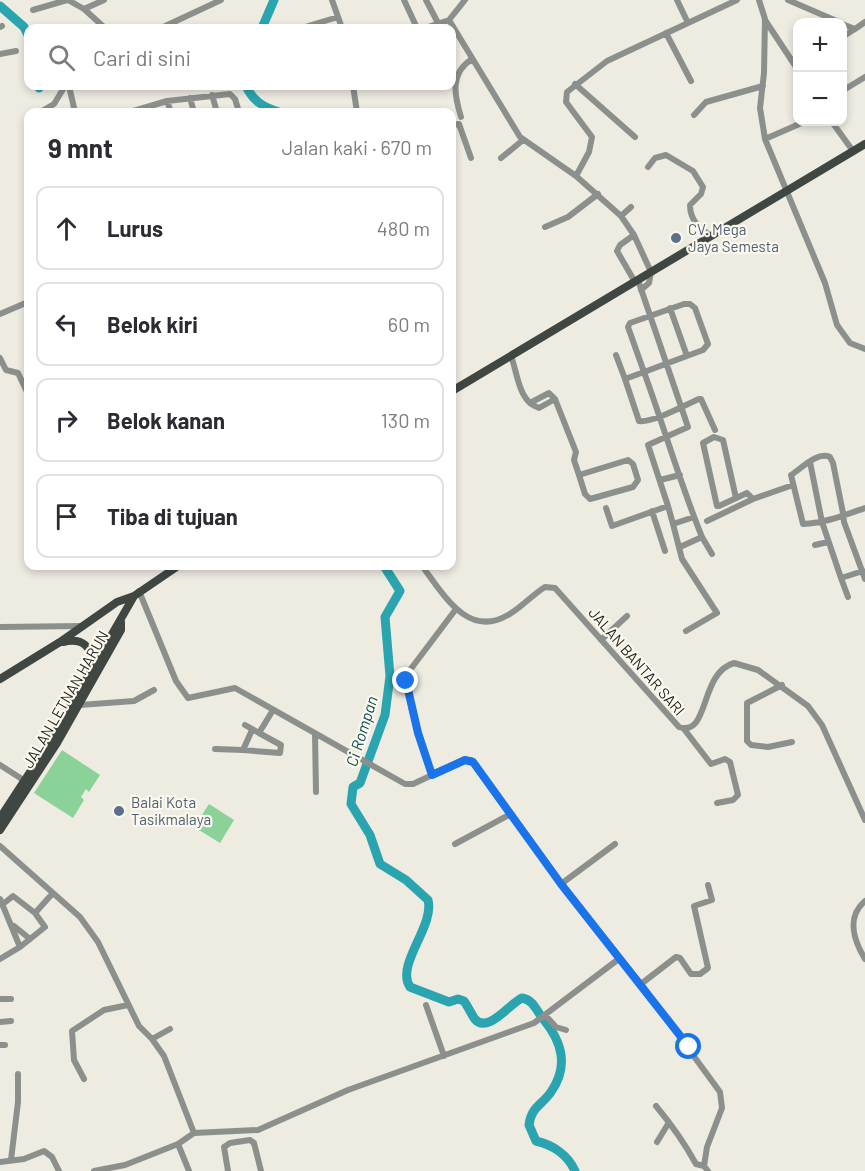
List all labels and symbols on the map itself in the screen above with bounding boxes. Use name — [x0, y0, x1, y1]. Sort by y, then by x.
place label: CV. Mega Jaya Semesta — [688, 220, 779, 255]
marker: CV. Mega Jaya Semesta — [669, 231, 683, 245]
street label: JALAN BANTAR SARI — [585, 603, 689, 719]
street label: JALAN LETNAN HARUN — [18, 627, 112, 771]
route end — [392, 667, 418, 693]
water label: Ci Rompan — [341, 693, 381, 769]
place label: Balai Kota Tasikmalaya — [131, 793, 211, 828]
marker: Balai Kota Tasikmalaya — [112, 804, 126, 818]
route start — [675, 1033, 701, 1059]

